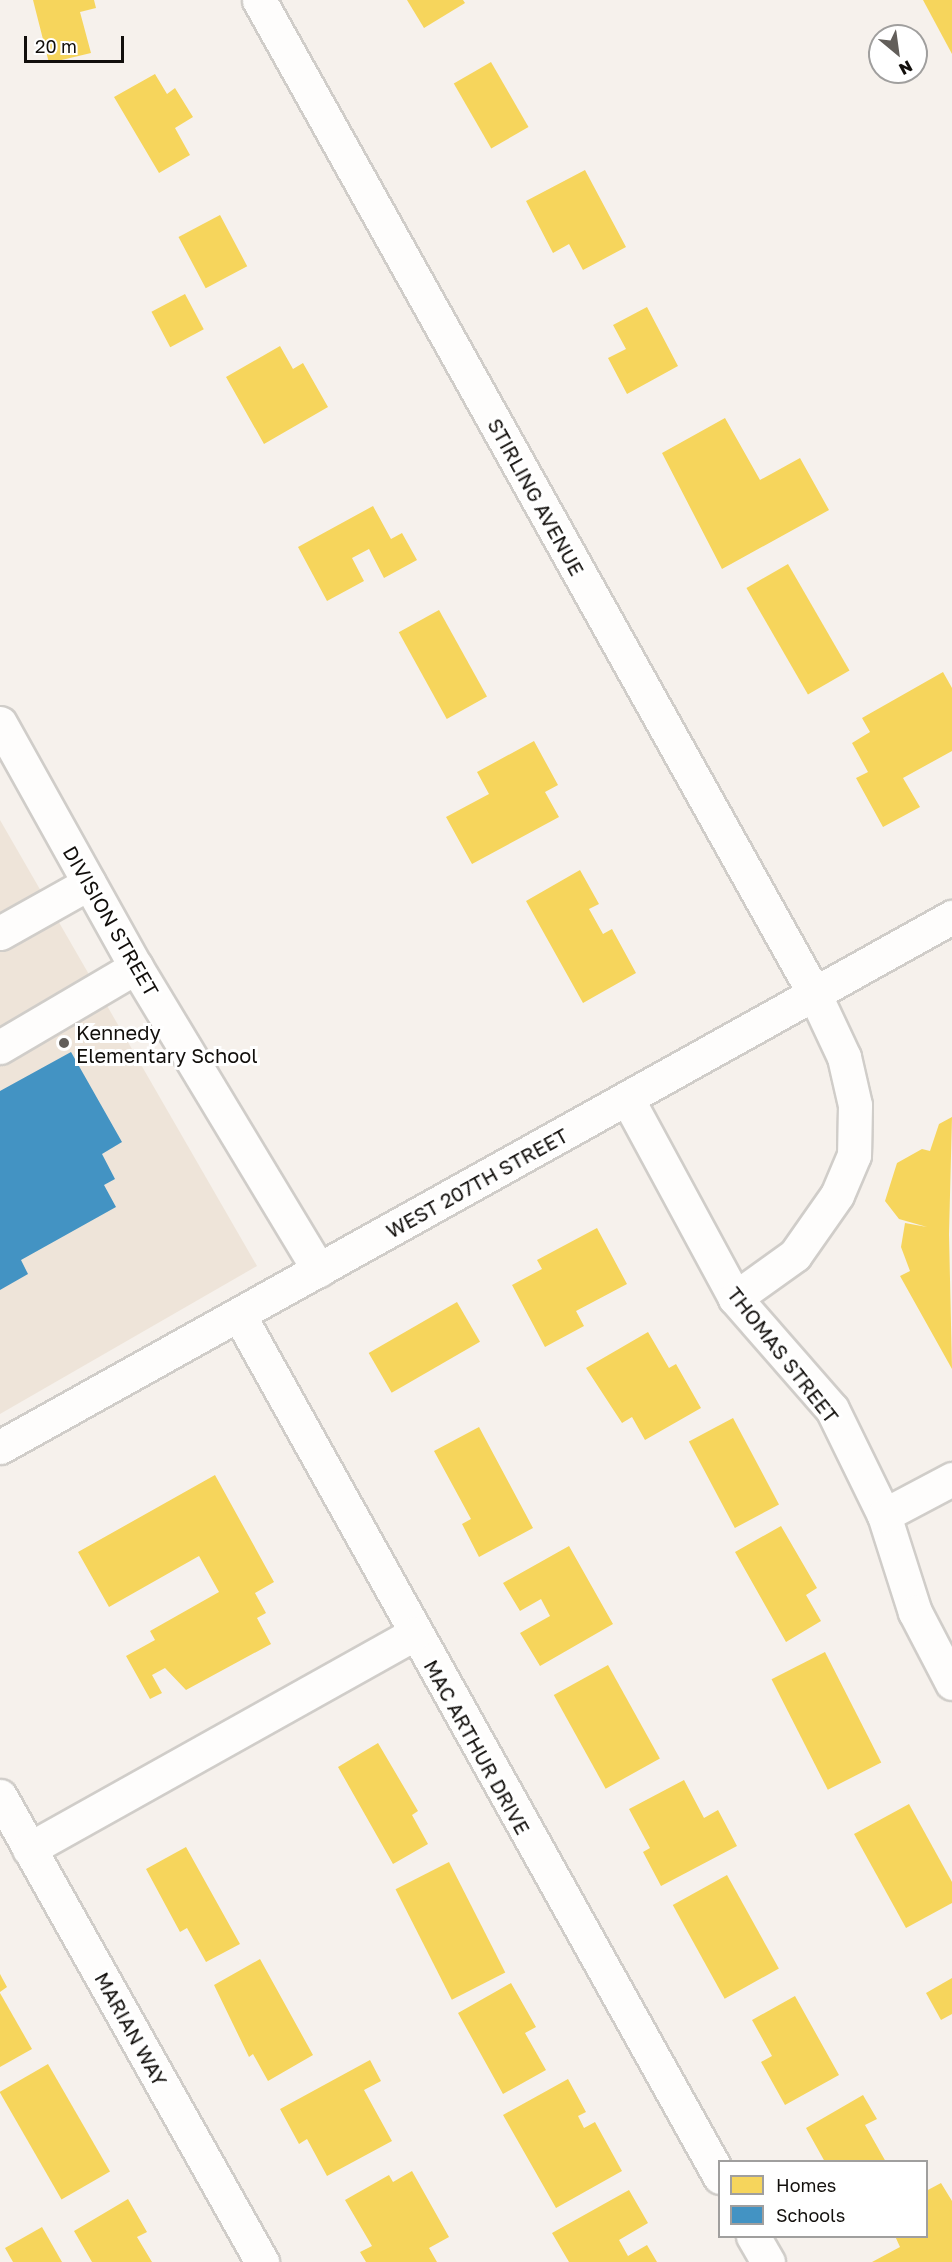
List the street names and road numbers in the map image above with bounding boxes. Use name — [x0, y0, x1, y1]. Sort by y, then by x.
street label: STIRLING AVENUE — [483, 414, 589, 580]
street label: DIVISION STREET — [58, 842, 164, 1000]
street label: WEST 207TH STREET — [382, 1123, 572, 1243]
street label: THOMAS STREET — [722, 1282, 844, 1428]
street label: MAC ARTHUR DRIVE — [419, 1656, 535, 1838]
street label: MARIAN WAY — [90, 1968, 172, 2090]

